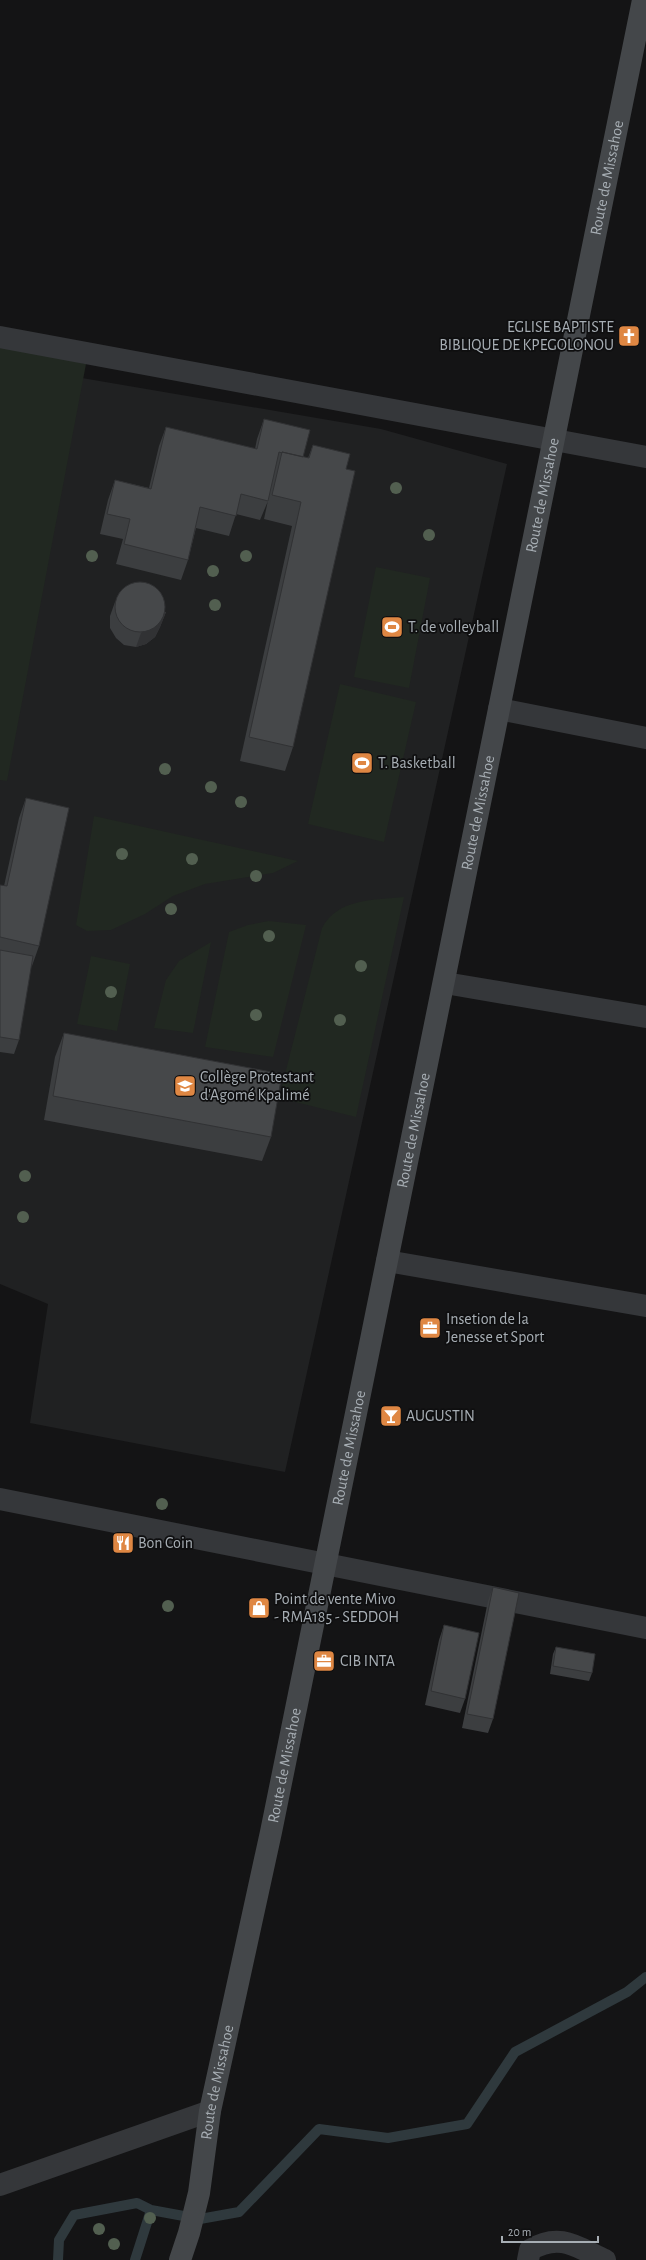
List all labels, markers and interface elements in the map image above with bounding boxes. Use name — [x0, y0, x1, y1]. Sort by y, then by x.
street label: Route de Missahoe — [587, 119, 626, 237]
place label: EGLISE BAPTISTE BIBLIQUE DE KPEGOLONOU — [439, 319, 614, 354]
church icon: EGLISE BAPTISTE BIBLIQUE DE KPEGOLONOU — [616, 323, 642, 349]
street label: Route de Missahoe — [523, 436, 562, 554]
sports icon: T. de volleyball — [379, 614, 405, 640]
place label: T. de volleyball — [408, 619, 499, 636]
sports icon: T. Basketball — [349, 750, 375, 776]
street label: Route de Missahoe — [458, 754, 497, 872]
place label: T. Basketball — [378, 755, 456, 771]
place label: Collège Protestant d'Agomé Kpalimé — [200, 1069, 314, 1103]
street label: Route de Missahoe — [394, 1071, 433, 1189]
school or university icon: Collège Protestant d'Agomé Kpalimé — [172, 1073, 198, 1099]
place label: Insetion de la Jenesse et Sport — [446, 1311, 544, 1345]
office icon: Insetion de la Jenesse et Sport — [417, 1315, 443, 1341]
street label: Route de Missahoe — [330, 1389, 368, 1507]
bar icon: AUGUSTIN — [378, 1403, 404, 1429]
place label: AUGUSTIN — [406, 1408, 475, 1424]
restaurant icon: Bon Coin — [110, 1530, 136, 1556]
place label: Bon Coin — [138, 1535, 193, 1551]
place label: Point de vente Mivo - RMA185 - SEDDOH — [274, 1591, 399, 1625]
shop icon: Point de vente Mivo - RMA185 - SEDDOH — [246, 1595, 272, 1621]
office icon: CIB INTA — [311, 1648, 337, 1674]
place label: CIB INTA — [340, 1653, 395, 1669]
street label: Route de Missahoe — [265, 1706, 304, 1824]
street label: Route de Missahoe — [198, 2023, 237, 2141]
scale bar — [502, 2218, 598, 2244]
text: 20 m — [508, 2226, 531, 2238]

